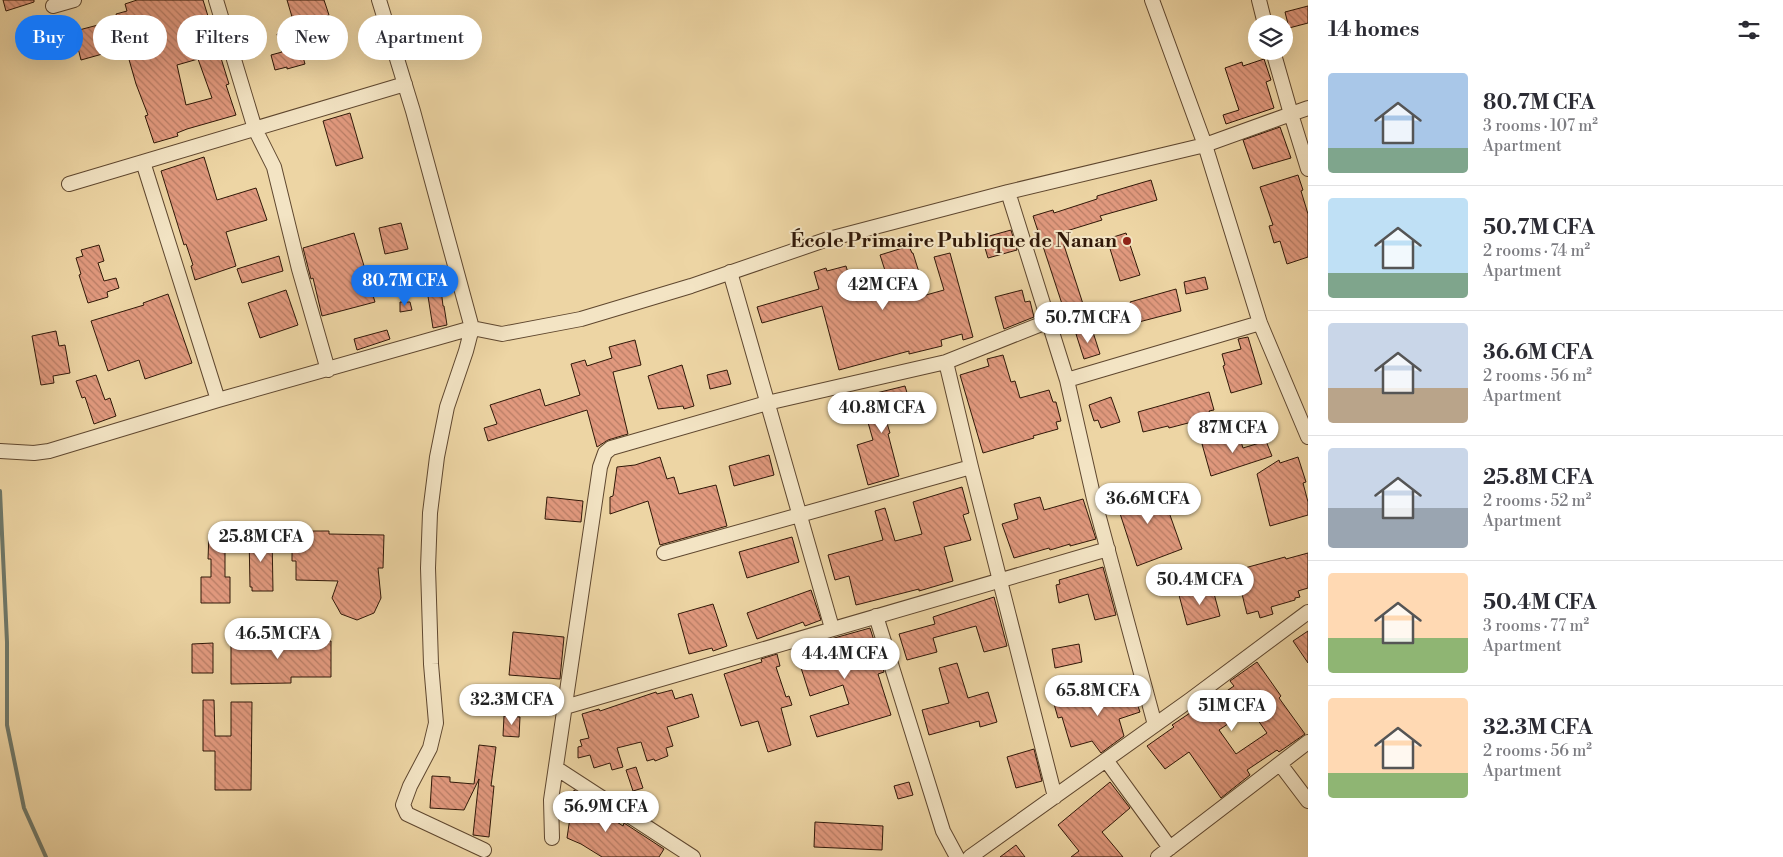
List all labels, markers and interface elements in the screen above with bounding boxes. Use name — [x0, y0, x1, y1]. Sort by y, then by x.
chip: Buy — [15, 15, 83, 60]
chip: Rent — [93, 15, 167, 60]
chip: Filters — [177, 15, 267, 60]
chip: New — [277, 15, 348, 60]
chip: Apartment — [358, 15, 482, 60]
map controls — [1248, 15, 1293, 60]
button: layers — [1248, 15, 1293, 60]
icon: filters — [1735, 16, 1763, 44]
text: 14 homes — [1328, 17, 1419, 43]
text: 80.7M CFA — [1483, 90, 1595, 116]
icon: home — [1368, 93, 1428, 153]
text: 3 rooms · 107 m² — [1483, 116, 1598, 136]
text: Apartment — [1483, 136, 1562, 156]
text: 50.7M CFA — [1483, 215, 1595, 241]
icon: home — [1368, 218, 1428, 278]
place label: École Primaire Publique de Nanan — [790, 228, 1118, 254]
marker: École Primaire Publique de Nanan — [1121, 235, 1133, 247]
text: 2 rooms · 74 m² — [1483, 241, 1590, 261]
text: Apartment — [1483, 261, 1562, 281]
pin: 80.7M CFA — [348, 264, 462, 307]
pin: 42M CFA — [837, 268, 929, 311]
text: 80.7M CFA — [362, 271, 448, 291]
text: 42M CFA — [848, 275, 918, 295]
pin: 50.7M CFA — [1031, 302, 1145, 344]
text: 50.7M CFA — [1045, 308, 1131, 328]
text: 36.6M CFA — [1483, 340, 1593, 366]
icon: home — [1368, 343, 1428, 403]
text: 2 rooms · 56 m² — [1483, 366, 1592, 386]
text: Apartment — [1483, 386, 1562, 406]
pin: 40.8M CFA — [825, 392, 939, 434]
text: 40.8M CFA — [839, 398, 925, 418]
pin: 87M CFA — [1187, 412, 1279, 454]
text: 87M CFA — [1198, 418, 1268, 438]
text: 25.8M CFA — [1483, 465, 1594, 491]
icon: home — [1368, 468, 1428, 528]
pin: 36.6M CFA — [1091, 482, 1205, 525]
text: 36.6M CFA — [1106, 489, 1190, 509]
text: 2 rooms · 52 m² — [1483, 491, 1591, 511]
text: Apartment — [1483, 511, 1562, 531]
pin: 25.8M CFA — [204, 520, 318, 563]
text: 25.8M CFA — [219, 527, 303, 547]
pin: 50.4M CFA — [1143, 564, 1257, 606]
text: 50.4M CFA — [1157, 570, 1243, 590]
text: 50.4M CFA — [1483, 590, 1596, 616]
icon: home — [1368, 593, 1428, 653]
text: 3 rooms · 77 m² — [1483, 616, 1589, 636]
pin: 46.5M CFA — [221, 618, 335, 660]
text: 46.5M CFA — [236, 624, 320, 644]
text: Apartment — [1483, 636, 1562, 656]
pin: 44.4M CFA — [788, 638, 902, 680]
text: 44.4M CFA — [802, 644, 888, 664]
pin: 65.8M CFA — [1041, 674, 1155, 717]
text: 65.8M CFA — [1056, 681, 1140, 701]
pin: 32.3M CFA — [455, 684, 569, 726]
text: 32.3M CFA — [470, 690, 554, 710]
pin: 51M CFA — [1186, 690, 1278, 732]
text: 51M CFA — [1198, 696, 1266, 716]
text: 32.3M CFA — [1483, 715, 1593, 741]
icon: home — [1368, 718, 1428, 778]
text: 2 rooms · 56 m² — [1483, 741, 1592, 761]
text: Apartment — [1483, 761, 1562, 781]
pin: 56.9M CFA — [549, 790, 663, 833]
text: 56.9M CFA — [564, 797, 648, 817]

